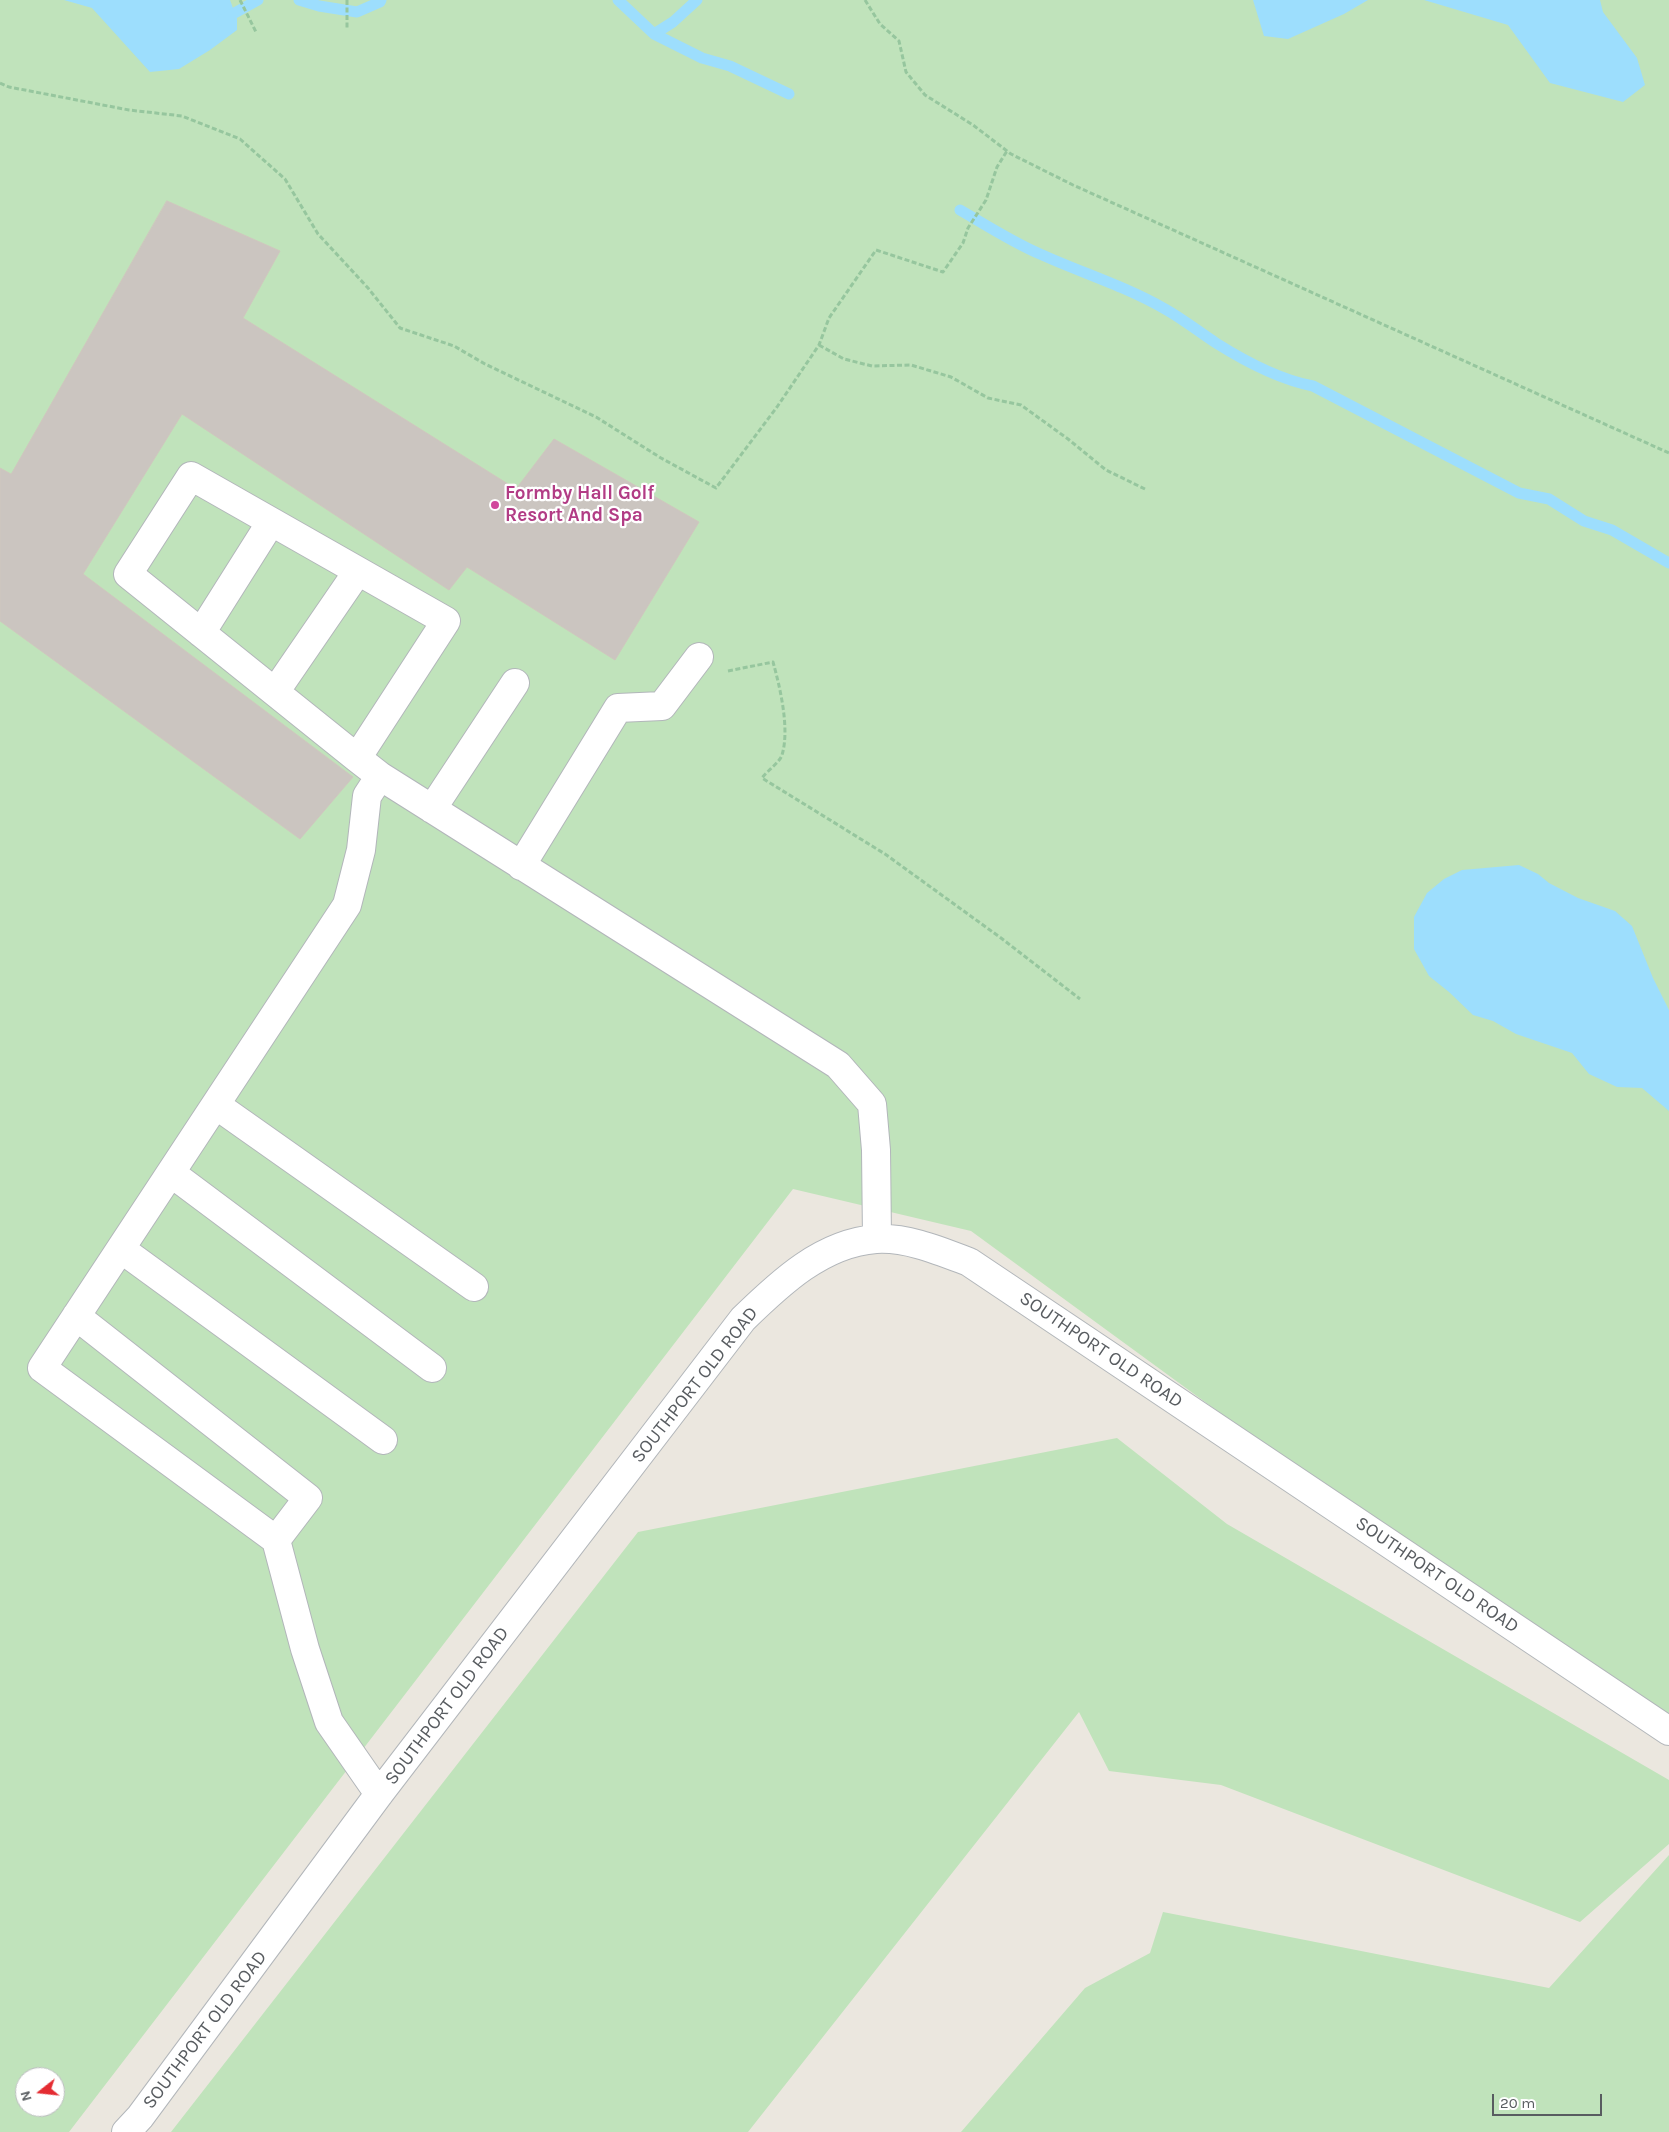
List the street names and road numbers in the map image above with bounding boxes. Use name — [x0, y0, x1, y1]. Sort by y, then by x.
street label: SOUTHPORT OLD ROAD — [1015, 1287, 1187, 1413]
street label: SOUTHPORT OLD ROAD — [627, 1302, 763, 1468]
street label: SOUTHPORT OLD ROAD — [1351, 1512, 1523, 1638]
street label: SOUTHPORT OLD ROAD — [380, 1622, 514, 1790]
street label: SOUTHPORT OLD ROAD — [138, 1946, 272, 2114]

